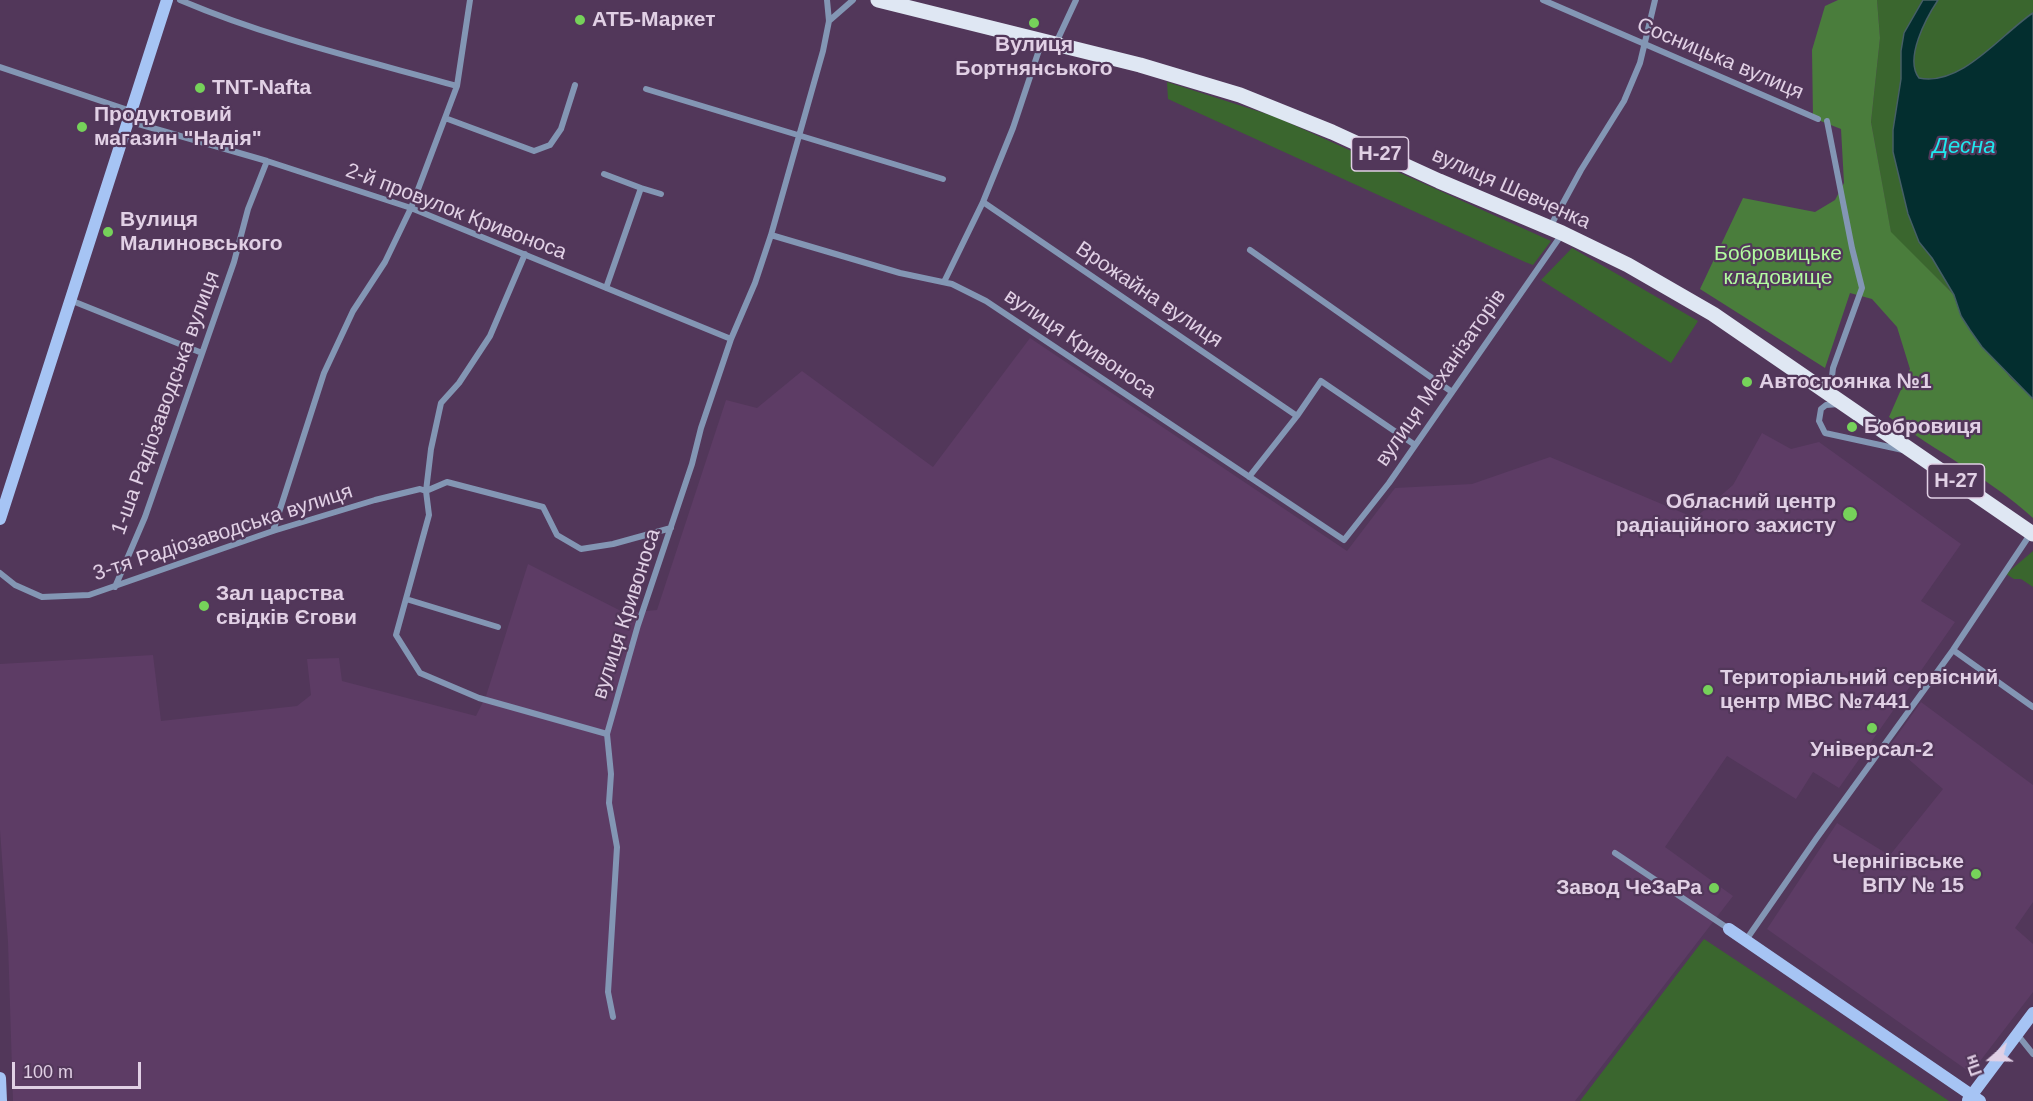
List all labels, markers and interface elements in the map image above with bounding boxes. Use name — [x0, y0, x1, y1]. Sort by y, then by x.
place label: АТБ-Маркет — [592, 7, 715, 33]
street label: Сосницька вулиця — [1633, 12, 1807, 106]
marker: АТБ-Маркет — [573, 13, 587, 27]
marker: Вулиця Бортнянського — [1027, 16, 1041, 30]
place label: Вулиця Бортнянського — [955, 32, 1113, 82]
place label: TNT-Nafta — [212, 75, 311, 101]
marker: TNT-Nafta — [193, 81, 207, 95]
place label: Продуктовий магазин "Надія" — [94, 102, 262, 152]
marker: Продуктовий магазин "Надія" — [75, 120, 89, 134]
water label: Десна — [1933, 134, 1995, 160]
road number: Н-27 — [1352, 137, 1408, 171]
street label: вулиця Шевченка — [1428, 143, 1594, 235]
street label: 2-й провулок Кривоноса — [342, 158, 570, 266]
place label: Вулиця Малиновського — [120, 207, 283, 257]
marker: Вулиця Малиновського — [101, 225, 115, 239]
street label: Врожайна вулиця — [1071, 237, 1227, 353]
park label: Бобровицьке кладовище — [1714, 241, 1842, 291]
street label: 1-ша Радіозаводська вулиця — [106, 268, 226, 538]
street label: вулиця Кривоноса — [999, 284, 1161, 404]
street label: вулиця Механізаторів — [1370, 285, 1512, 471]
place label: Автостоянка №1 — [1759, 369, 1932, 395]
marker: Автостоянка №1 — [1740, 375, 1754, 389]
place label: Бобровиця — [1864, 414, 1982, 440]
marker: Бобровиця — [1845, 420, 1859, 434]
road number: Н-27 — [1928, 464, 1984, 498]
street label: 3-тя Радіозаводська вулиця — [90, 479, 356, 587]
place label: Обласний центр радіаційного захисту — [1616, 489, 1836, 539]
marker: Обласний центр радіаційного захисту — [1841, 505, 1859, 523]
street label: вулиця Кривоноса — [588, 526, 666, 702]
place label: Зал царства свідків Єгови — [216, 581, 357, 631]
marker: Зал царства свідків Єгови — [197, 599, 211, 613]
place label: Територіальний сервісний центр МВС №7441 — [1720, 665, 1998, 715]
marker: Територіальний сервісний центр МВС №7441 — [1701, 683, 1715, 697]
marker: Універсал-2 — [1865, 721, 1879, 735]
place label: Універсал-2 — [1810, 737, 1934, 763]
place label: Чернігівське ВПУ № 15 — [1832, 849, 1964, 899]
marker: Чернігівське ВПУ № 15 — [1969, 867, 1983, 881]
place label: Завод ЧеЗаРа — [1556, 875, 1702, 901]
marker: Завод ЧеЗаРа — [1707, 881, 1721, 895]
north arrow — [1961, 1029, 2021, 1089]
scale bar — [15, 1050, 144, 1088]
text: Пн — [1962, 1052, 1985, 1078]
text: 100 m — [23, 1062, 73, 1082]

